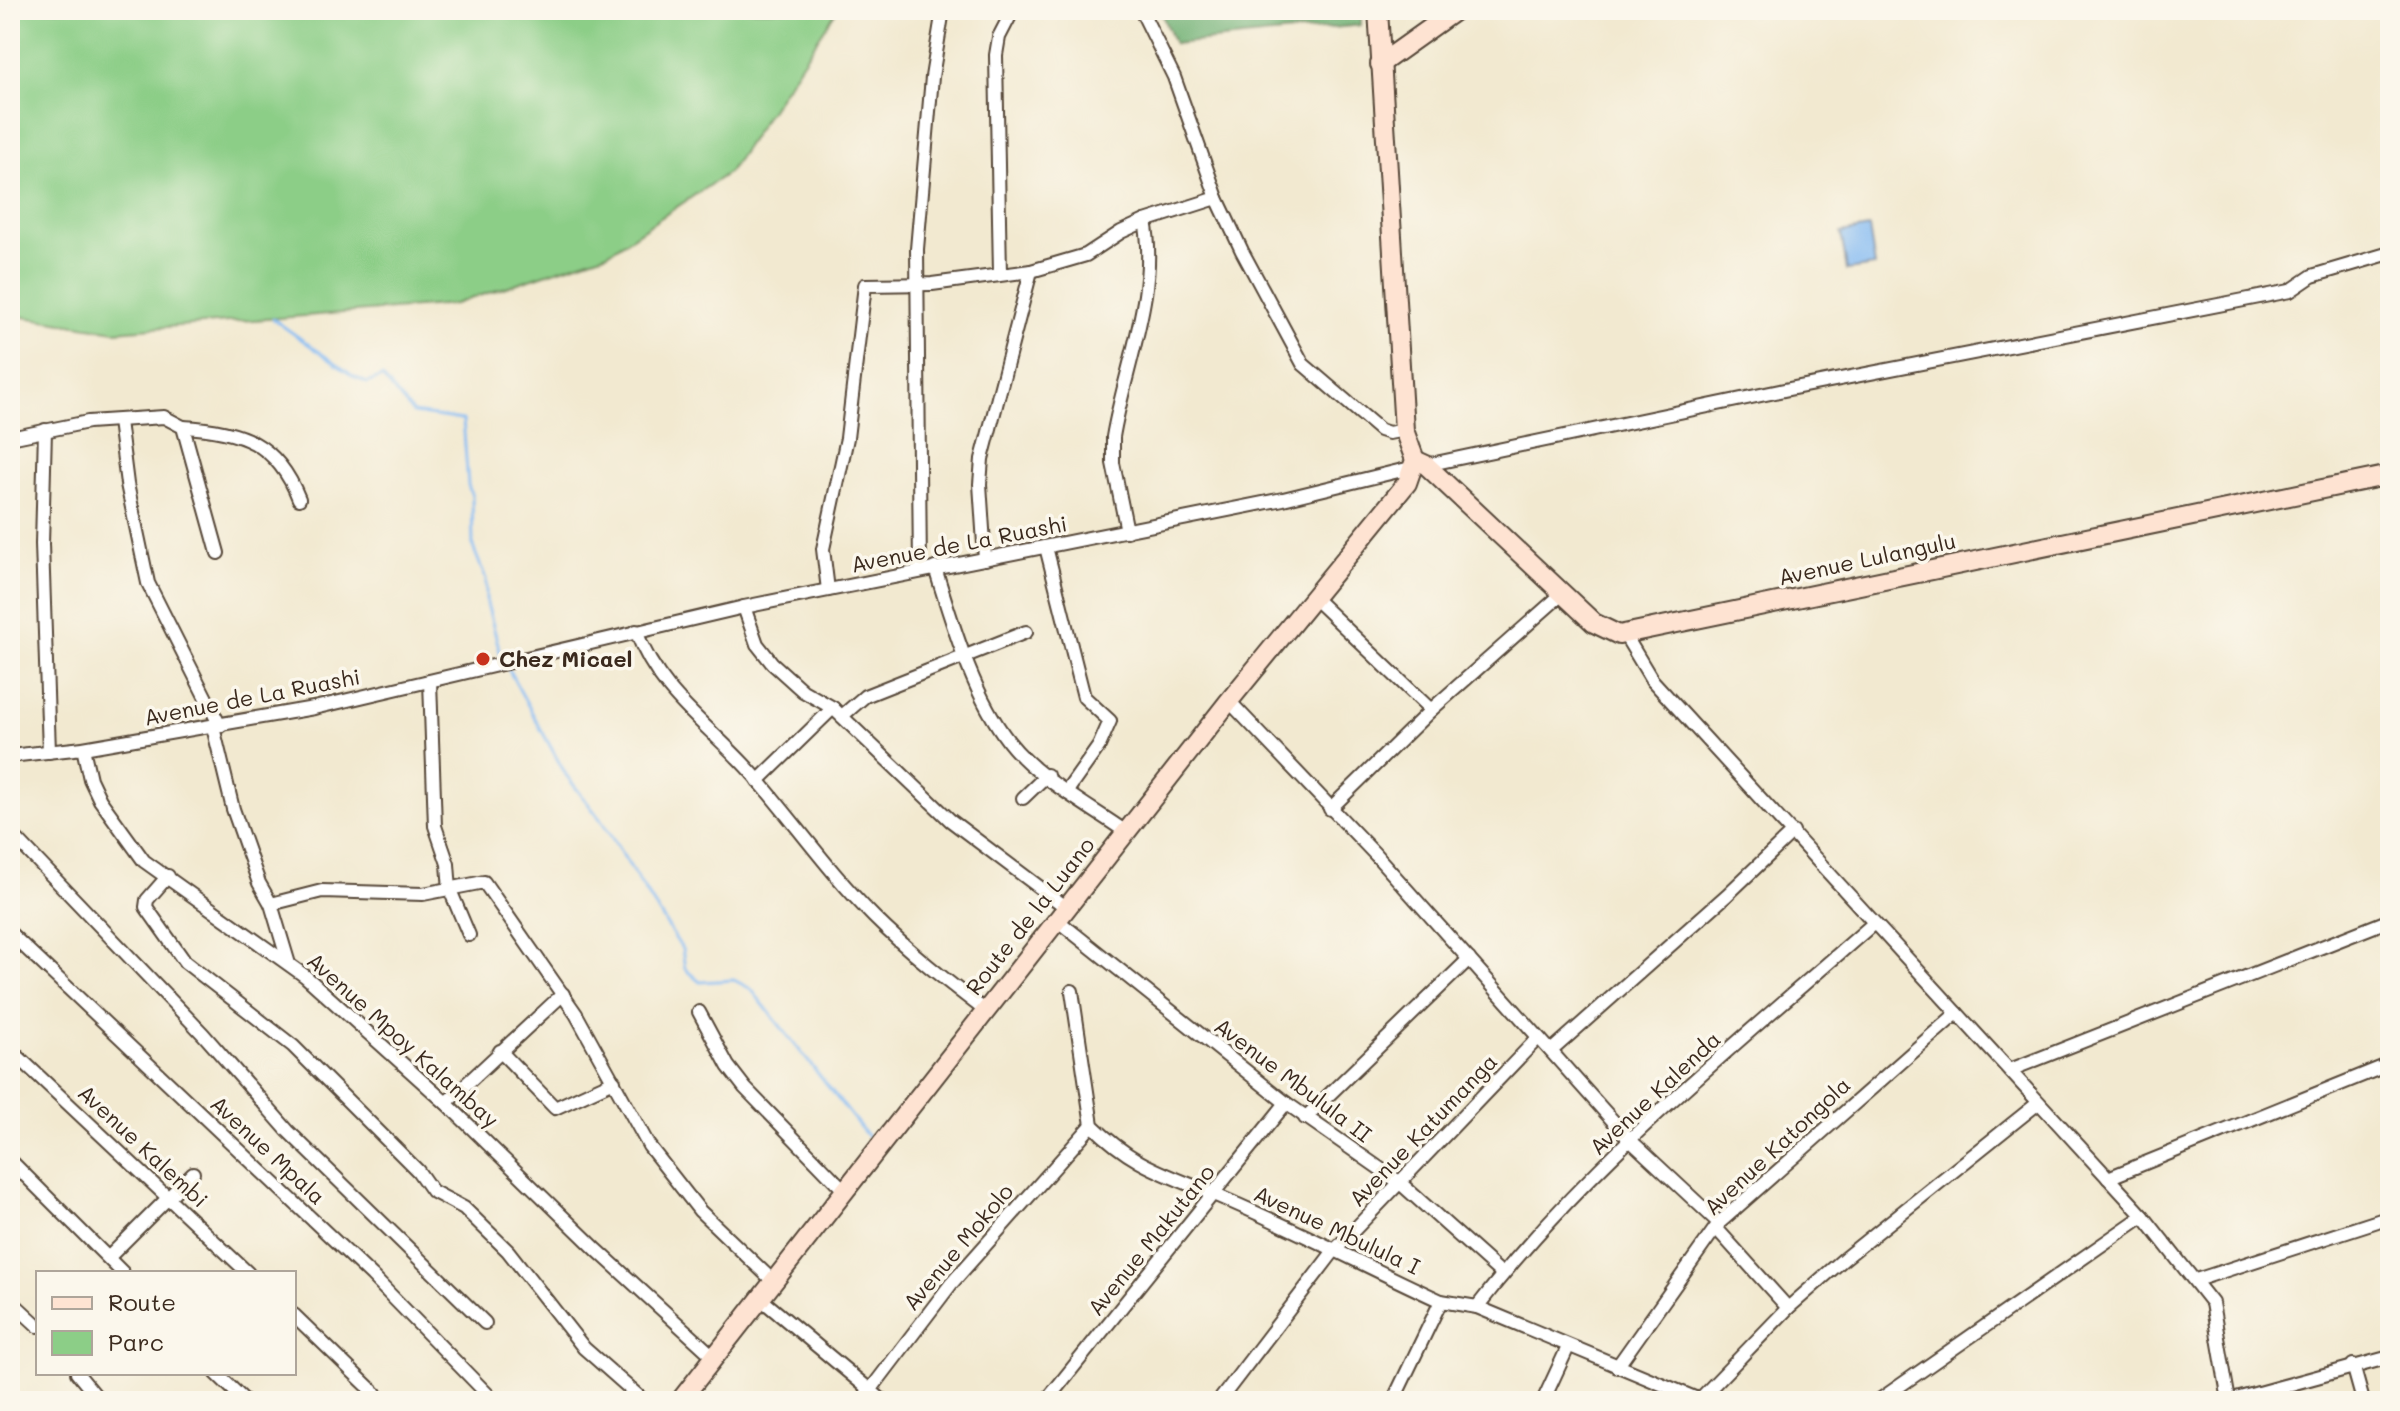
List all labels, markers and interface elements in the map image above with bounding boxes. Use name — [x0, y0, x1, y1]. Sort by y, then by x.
street label: Avenue de La Ruashi — [848, 508, 1070, 579]
street label: Avenue Lulangulu — [1776, 526, 1958, 591]
place label: Chez Micael — [499, 644, 633, 673]
marker: Chez Micael — [474, 650, 492, 668]
street label: Avenue de La Ruashi — [141, 661, 363, 732]
street label: Route de la Luano — [959, 831, 1100, 1001]
street label: Avenue Mpoy Kalambay — [301, 946, 506, 1134]
street label: Avenue Mbulula II — [1209, 1011, 1378, 1148]
street label: Avenue Kalenda — [1583, 1024, 1726, 1161]
street label: Avenue Katumanga — [1342, 1047, 1503, 1212]
street label: Avenue Katongola — [1697, 1070, 1856, 1221]
street label: Avenue Kalembi — [72, 1078, 215, 1213]
street label: Avenue Mpala — [205, 1089, 332, 1210]
street label: Avenue Makutano — [1081, 1158, 1221, 1321]
street label: Avenue Mokolo — [896, 1177, 1019, 1316]
street label: Avenue Mbulula I — [1249, 1178, 1425, 1281]
legend — [36, 1271, 296, 1375]
text: Route — [108, 1286, 176, 1317]
text: Parc — [108, 1326, 164, 1357]

